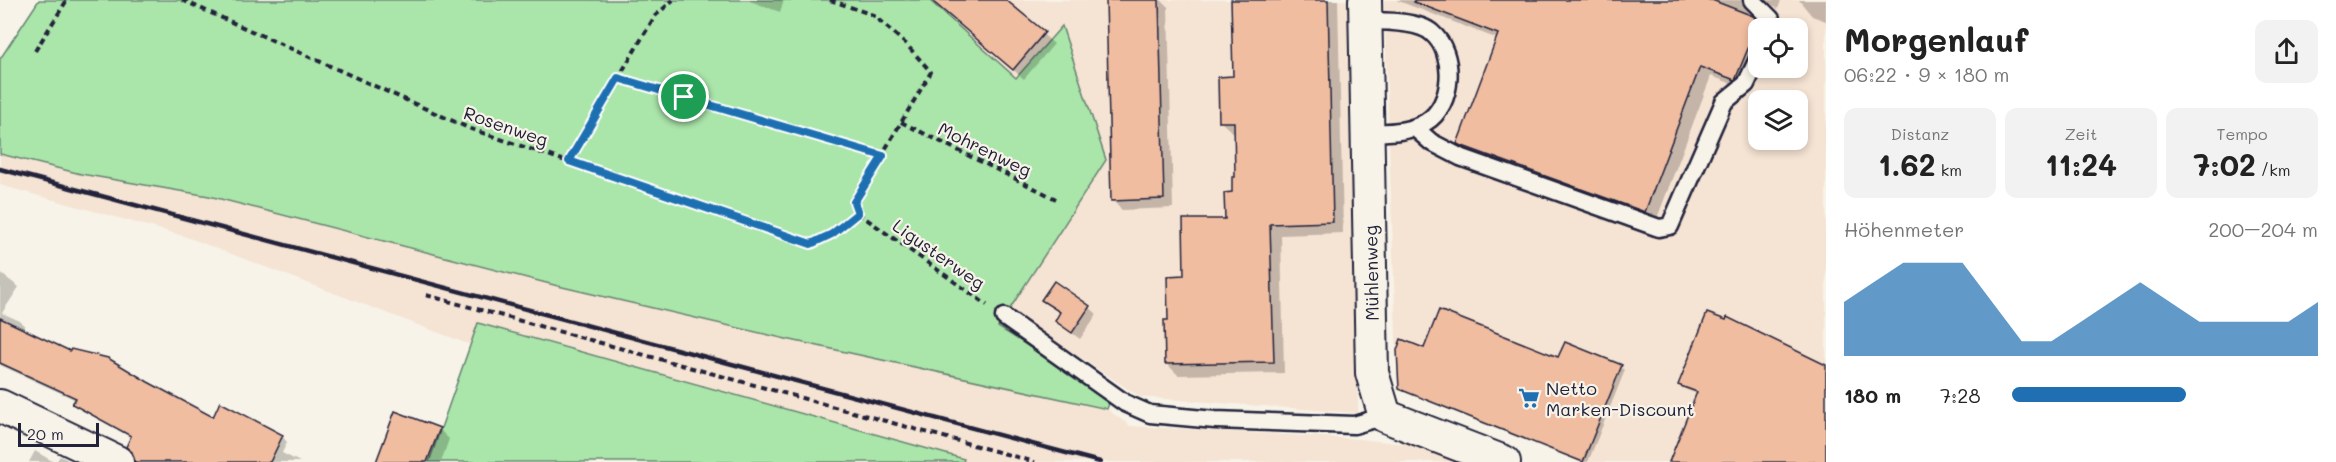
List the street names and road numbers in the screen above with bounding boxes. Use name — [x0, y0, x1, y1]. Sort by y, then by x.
street label: Rosenweg — [461, 100, 551, 152]
street label: Mohrenweg — [934, 116, 1036, 182]
street label: Ligusterweg — [888, 213, 990, 295]
street label: Mühlenweg — [1358, 225, 1384, 321]

